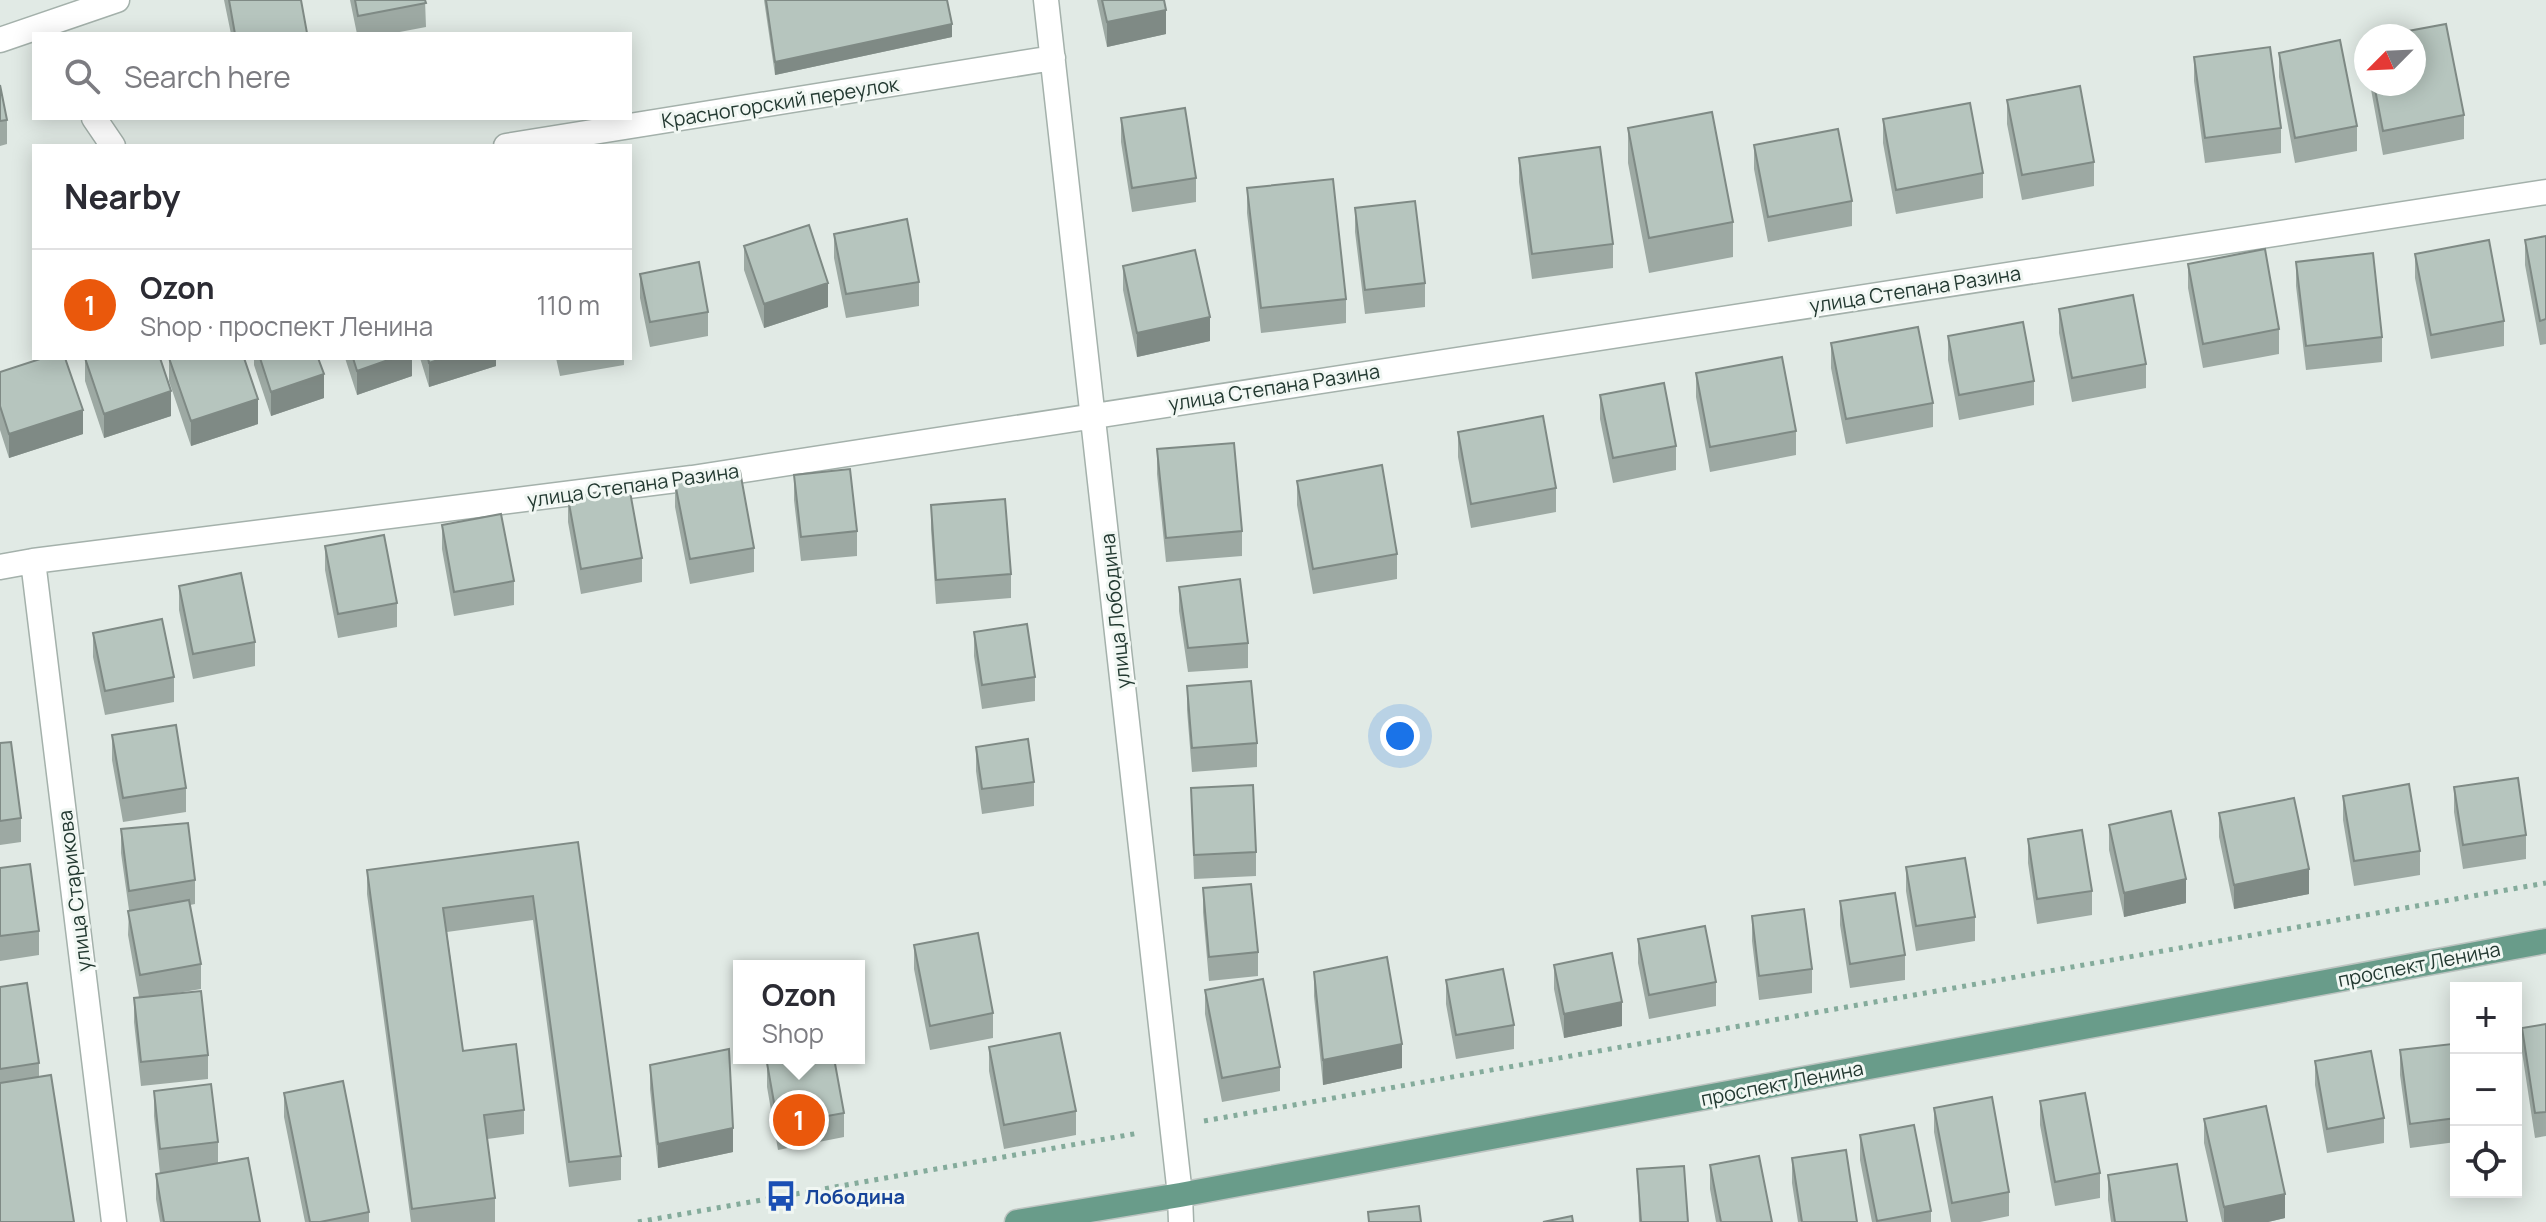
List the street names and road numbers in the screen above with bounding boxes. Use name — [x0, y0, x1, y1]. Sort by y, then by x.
street label: Красногорский переулок — [659, 70, 902, 134]
street label: улица Степана Разина — [1807, 259, 2023, 319]
street label: улица Степана Разина — [1166, 357, 1382, 417]
street label: улица Степана Разина — [525, 457, 741, 513]
street label: улица Лободина — [1093, 532, 1137, 690]
street label: улица Старикова — [51, 809, 97, 973]
street label: проспект Ленина — [2335, 935, 2503, 993]
street label: проспект Ленина — [1698, 1054, 1866, 1112]

